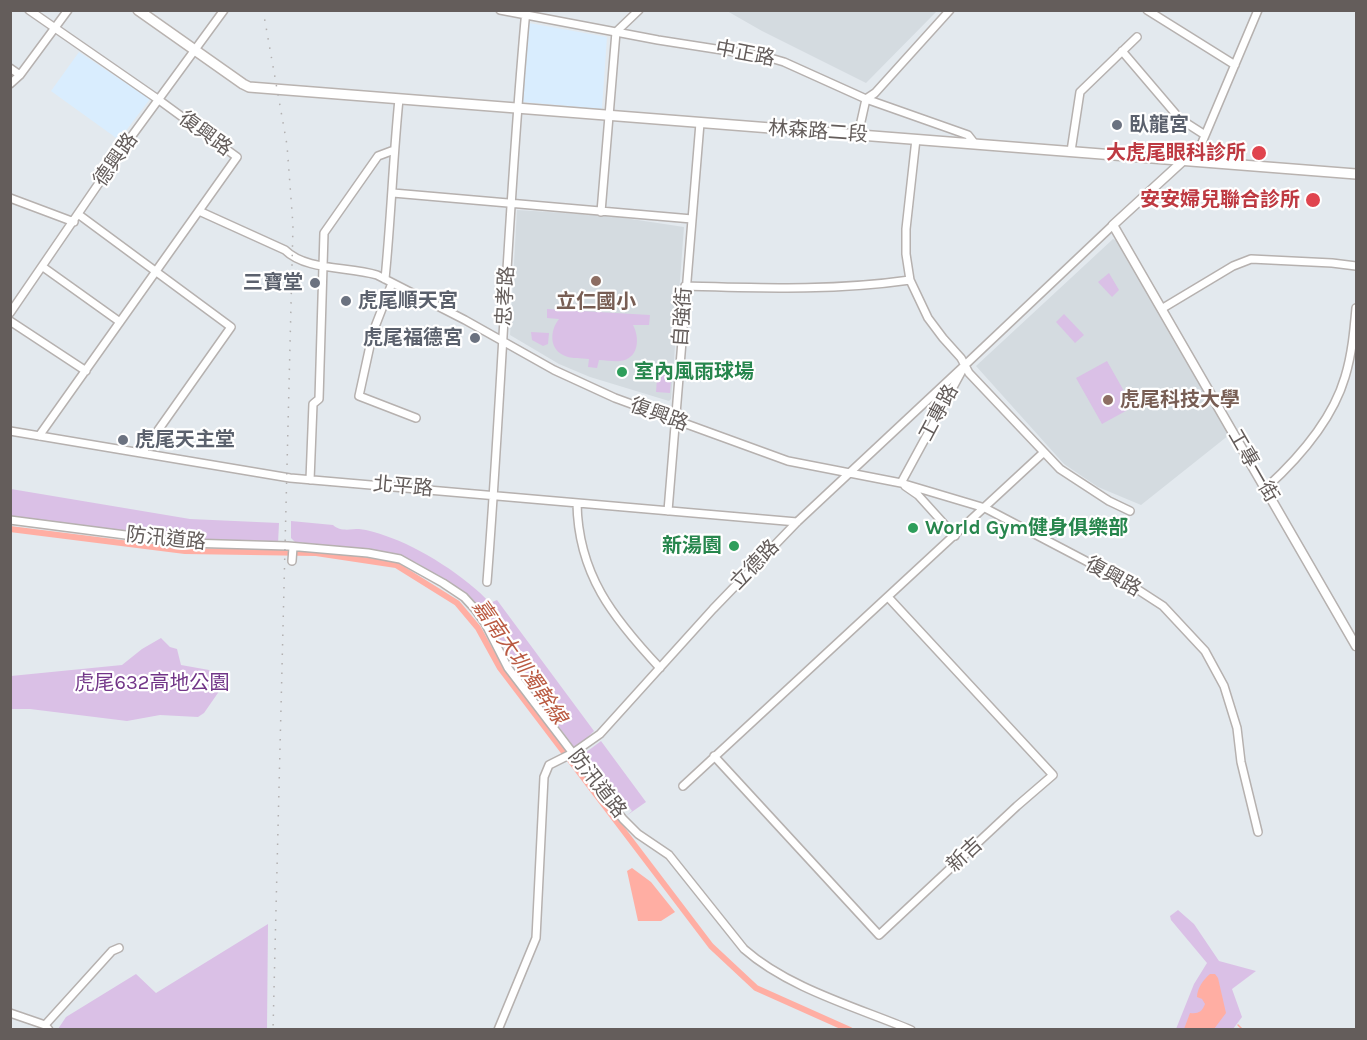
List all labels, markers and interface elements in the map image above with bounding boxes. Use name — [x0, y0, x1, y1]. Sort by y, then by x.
street label: 中正路 — [713, 36, 777, 72]
street label: 復興路 — [174, 107, 236, 161]
place label: 臥龍宮 — [1129, 113, 1189, 137]
street label: 林森路二段 — [767, 117, 869, 147]
marker: 臥龍宮 — [1110, 118, 1124, 132]
street label: 德興路 — [89, 129, 143, 191]
place label: 大虎尾眼科診所 — [1106, 141, 1246, 165]
marker: 大虎尾眼科診所 — [1250, 144, 1268, 162]
place label: 安安婦兒聯合診所 — [1140, 188, 1300, 212]
marker: 安安婦兒聯合診所 — [1304, 191, 1322, 209]
street label: 忠孝路 — [492, 265, 520, 327]
place label: 三寶堂 — [243, 271, 303, 295]
marker: 立仁國小 — [589, 274, 603, 288]
marker: 三寶堂 — [308, 276, 322, 290]
street label: 自強街 — [669, 286, 697, 348]
place label: 虎尾順天宮 — [358, 289, 458, 313]
place label: 立仁國小 — [556, 290, 636, 314]
marker: 虎尾順天宮 — [339, 294, 353, 308]
place label: 虎尾福德宮 — [363, 326, 463, 350]
marker: 虎尾福德宮 — [468, 331, 482, 345]
place label: 室內風雨球場 — [634, 360, 754, 384]
marker: 室內風雨球場 — [615, 365, 629, 379]
street label: 工專路 — [914, 381, 964, 445]
place label: 虎尾科技大學 — [1120, 388, 1240, 412]
street label: 復興路 — [627, 393, 691, 437]
marker: 虎尾科技大學 — [1101, 393, 1115, 407]
street label: 工專一街 — [1223, 425, 1283, 507]
place label: 虎尾天主堂 — [135, 428, 235, 452]
marker: 虎尾天主堂 — [116, 433, 130, 447]
street label: 北平路 — [372, 472, 434, 502]
place label: World Gym健身俱樂部 — [925, 516, 1128, 540]
marker: World Gym健身俱樂部 — [906, 521, 920, 535]
street label: 防汛道路 — [125, 523, 207, 555]
place label: 新湯園 — [662, 534, 722, 558]
street label: 立德路 — [726, 535, 784, 595]
marker: 新湯園 — [727, 539, 741, 553]
street label: 復興路 — [1081, 552, 1145, 602]
water label: 嘉南大圳濁幹線 — [467, 595, 571, 729]
park label: 虎尾632高地公園 — [75, 671, 229, 695]
street label: 防汛道路 — [563, 745, 631, 823]
street label: 新吉 — [942, 833, 988, 877]

